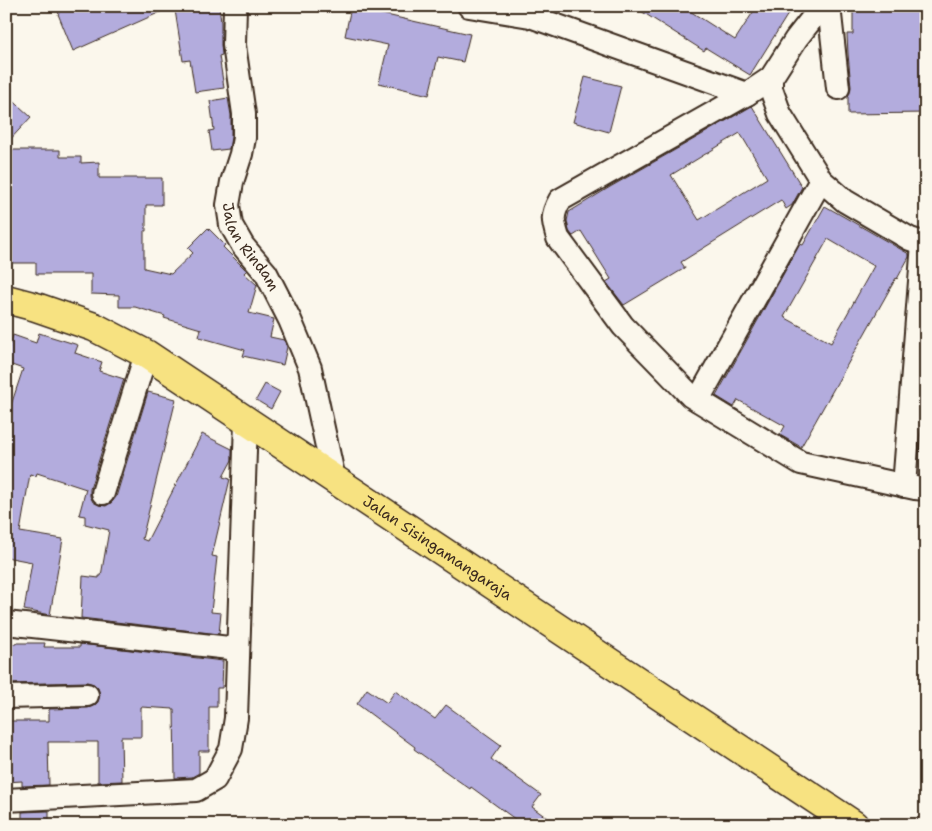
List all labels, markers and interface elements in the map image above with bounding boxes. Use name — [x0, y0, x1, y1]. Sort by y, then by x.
street label: Jalan Rindam — [218, 201, 284, 295]
street label: Jalan Sisingamangaraja — [359, 491, 517, 605]

